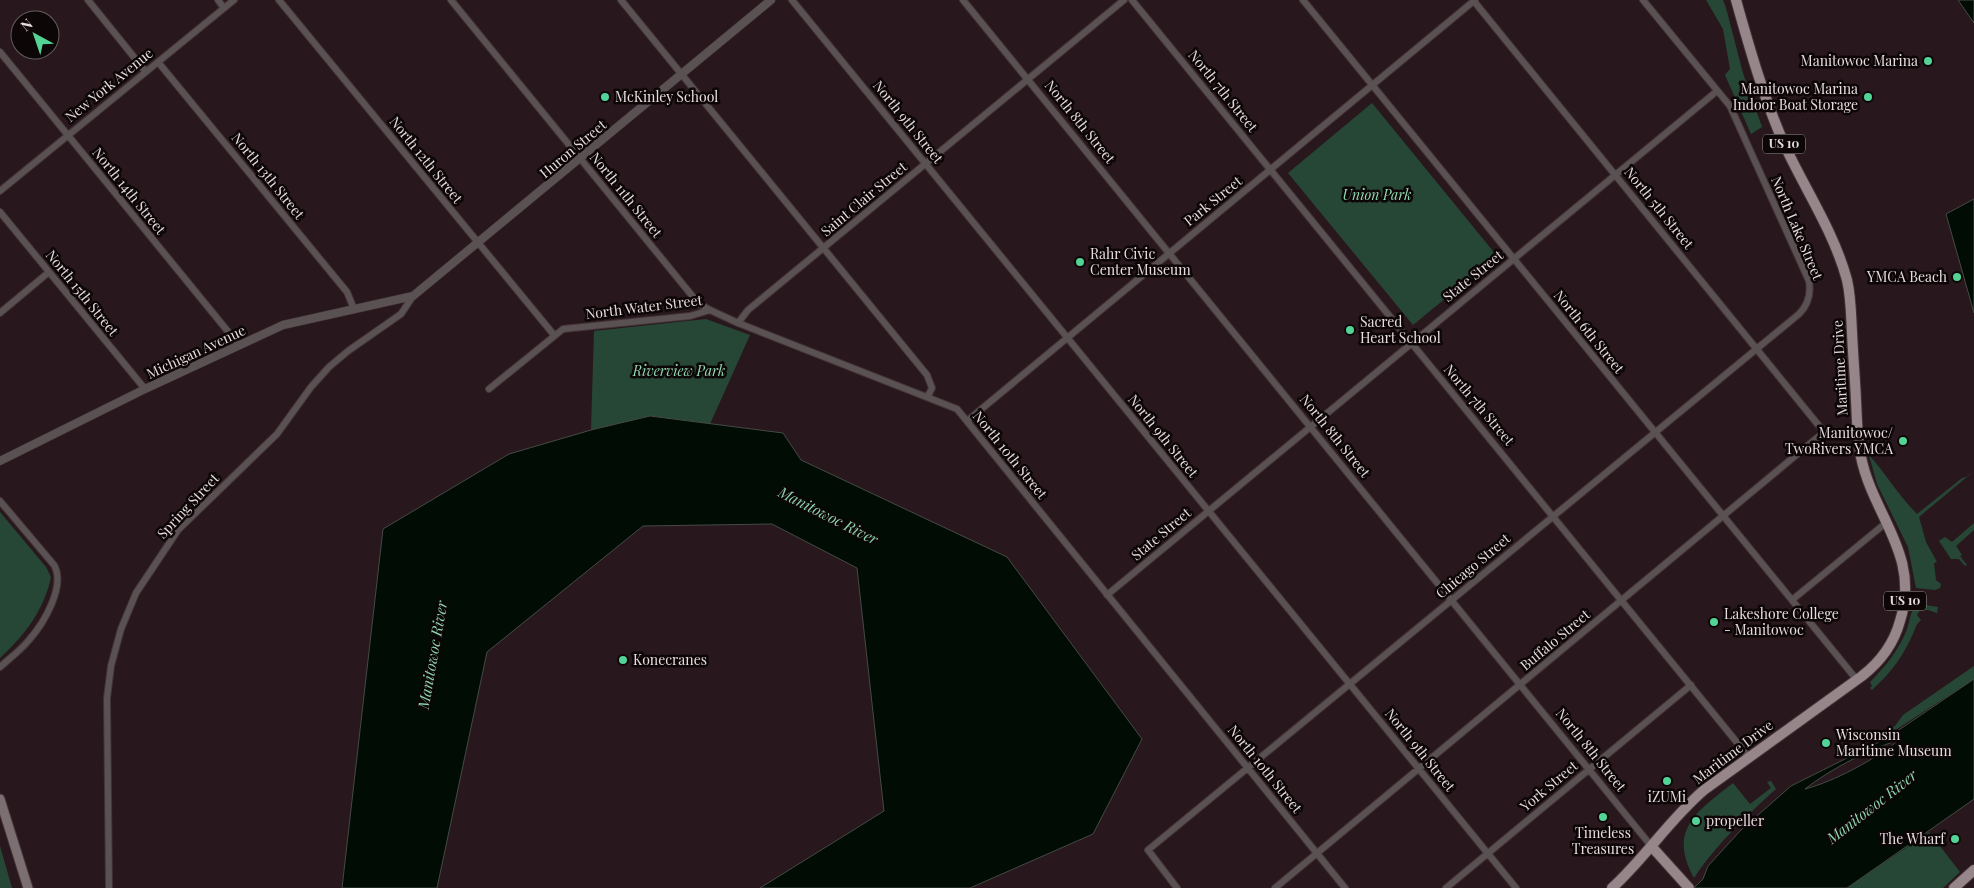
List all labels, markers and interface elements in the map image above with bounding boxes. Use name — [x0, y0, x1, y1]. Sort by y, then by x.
north arrow — [10, 10, 60, 60]
text: N — [16, 14, 36, 35]
street label: New York Avenue — [61, 43, 157, 126]
street label: North 7th Street — [1184, 46, 1263, 136]
place label: Manitowoc Marina — [1801, 51, 1918, 70]
marker: Manitowoc Marina — [1922, 55, 1934, 67]
street label: North 9th Street — [869, 76, 948, 168]
street label: North 8th Street — [1041, 76, 1120, 168]
place label: Manitowoc Marina Indoor Boat Storage — [1733, 79, 1858, 114]
place label: McKinley School — [615, 87, 718, 106]
marker: McKinley School — [599, 91, 611, 103]
marker: Manitowoc Marina Indoor Boat Storage — [1862, 91, 1874, 103]
street label: North 12th Street — [386, 112, 468, 208]
street label: Huron Street — [535, 114, 611, 182]
street label: North 13th Street — [228, 129, 310, 224]
road number: US 10 — [1763, 134, 1805, 154]
street label: North 14th Street — [88, 143, 171, 239]
street label: North 11th Street — [586, 148, 667, 242]
street label: Saint Clair Street — [817, 156, 912, 240]
street label: North 5th Street — [1620, 163, 1699, 253]
street label: Park Street — [1180, 171, 1247, 230]
street label: North Lake Street — [1767, 173, 1828, 284]
park label: Union Park — [1343, 185, 1412, 204]
place label: Rahr Civic Center Museum — [1090, 244, 1191, 279]
street label: State Street — [1438, 245, 1508, 306]
street label: North 15th Street — [42, 246, 124, 340]
marker: Rahr Civic Center Museum — [1074, 256, 1086, 268]
place label: YMCA Beach — [1866, 267, 1948, 286]
marker: YMCA Beach — [1951, 271, 1963, 283]
street label: North 6th Street — [1550, 286, 1629, 378]
street label: North Water Street — [584, 290, 705, 323]
place label: Sacred Heart School — [1360, 312, 1441, 347]
street label: Michigan Avenue — [143, 320, 248, 383]
street label: Maritime Drive — [1828, 320, 1851, 416]
marker: Sacred Heart School — [1344, 324, 1356, 336]
street label: North 7th Street — [1440, 360, 1520, 450]
park label: Riverview Park — [632, 361, 725, 380]
street label: North 9th Street — [1124, 390, 1203, 482]
street label: North 8th Street — [1296, 390, 1375, 482]
street label: North 10th Street — [969, 407, 1052, 503]
place label: Manitowoc/ TwoRivers YMCA — [1785, 423, 1893, 458]
marker: Manitowoc/ TwoRivers YMCA — [1897, 435, 1909, 447]
street label: Spring Street — [152, 468, 223, 542]
water label: Manitowoc River — [774, 481, 882, 549]
street label: State Street — [1127, 502, 1195, 564]
street label: Chicago Street — [1431, 528, 1515, 602]
road number: US 10 — [1884, 592, 1926, 610]
water label: Manitowoc River — [413, 599, 451, 711]
street label: Buffalo Street — [1516, 604, 1594, 674]
place label: Lakeshore College - Manitowoc — [1724, 604, 1839, 639]
marker: Lakeshore College - Manitowoc — [1708, 616, 1720, 628]
place label: Konecranes — [633, 650, 707, 669]
marker: Konecranes — [617, 654, 629, 666]
street label: North 9th Street — [1381, 704, 1460, 796]
street label: North 8th Street — [1552, 704, 1631, 796]
street label: Maritime Drive — [1689, 715, 1777, 788]
street label: North 10th Street — [1224, 721, 1307, 817]
place label: Wisconsin Maritime Museum — [1835, 725, 1952, 760]
marker: Wisconsin Maritime Museum — [1820, 737, 1832, 749]
street label: York Street — [1515, 755, 1582, 816]
water label: Manitowoc River — [1821, 764, 1921, 848]
marker: iZUMi — [1661, 775, 1673, 787]
place label: iZUMi — [1648, 787, 1686, 806]
marker: Timeless Treasures — [1597, 811, 1609, 823]
place label: propeller — [1706, 811, 1765, 830]
marker: propeller — [1690, 815, 1702, 827]
place label: Timeless Treasures — [1572, 823, 1634, 858]
place label: The Wharf — [1879, 829, 1946, 848]
marker: The Wharf — [1949, 833, 1961, 845]

